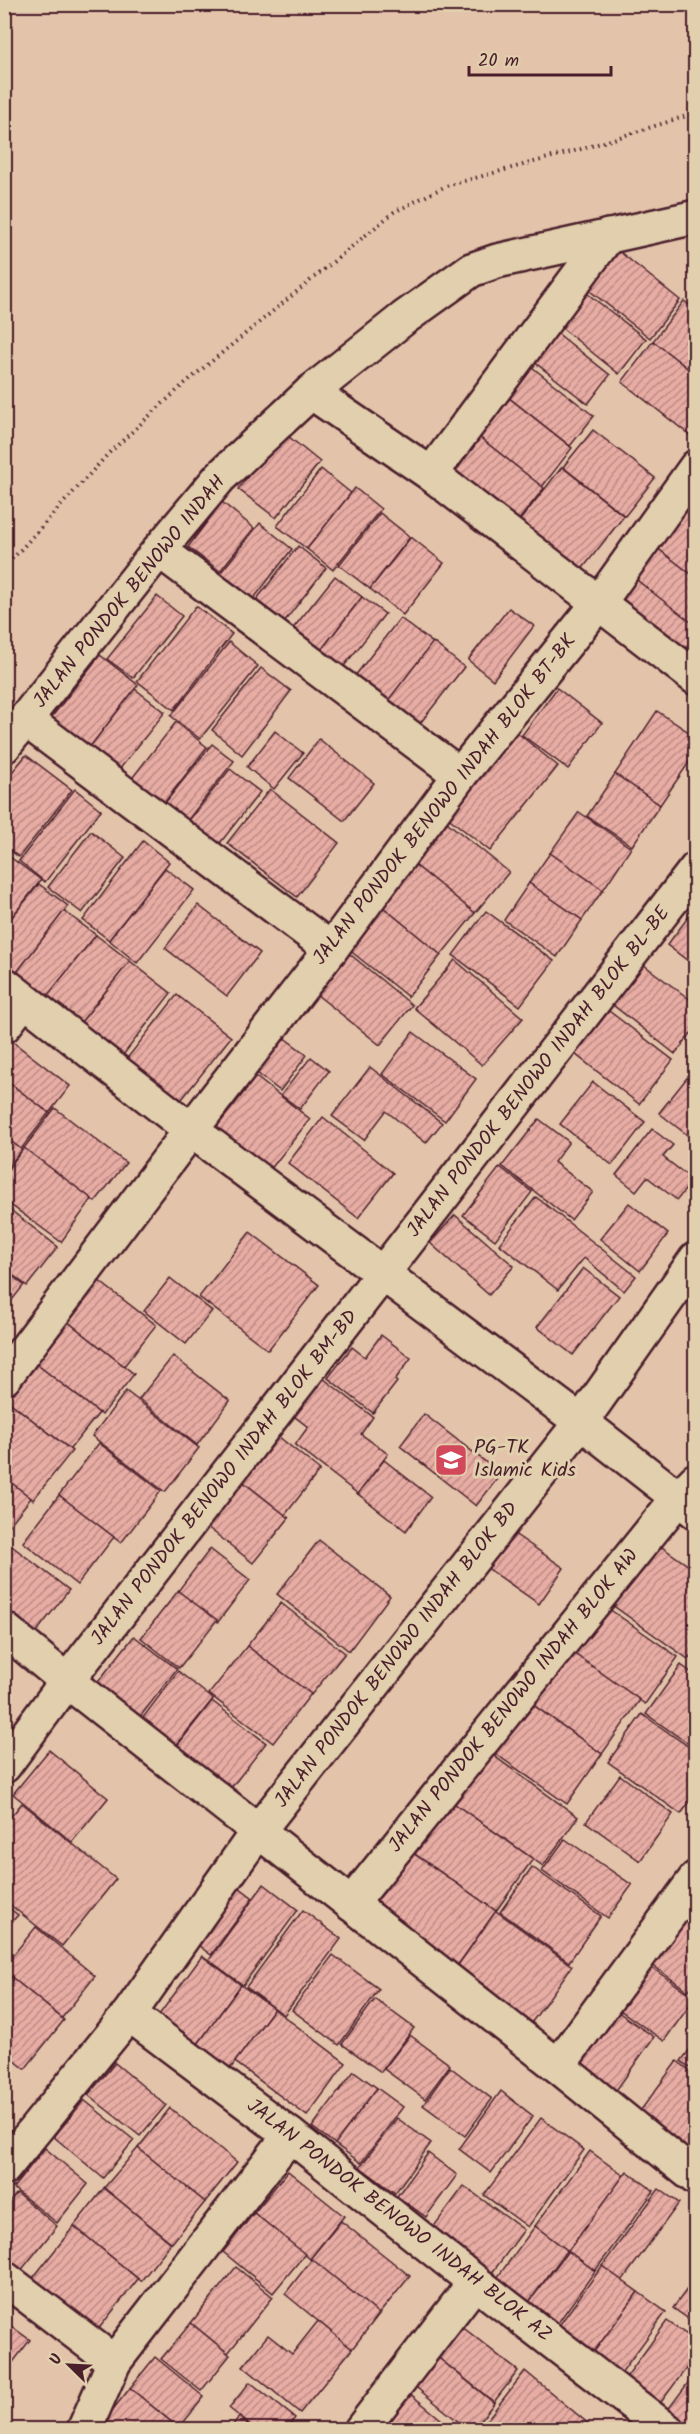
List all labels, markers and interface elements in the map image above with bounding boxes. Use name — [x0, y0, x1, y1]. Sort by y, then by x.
scale bar — [469, 39, 612, 77]
text: 20 m — [478, 47, 519, 76]
street label: JALAN PONDOK BENOWO INDAH — [26, 468, 234, 716]
street label: JALAN PONDOK BENOWO INDAH BLOK BT-BK — [305, 627, 585, 973]
street label: JALAN PONDOK BENOWO INDAH BLOK BL-BE — [399, 898, 680, 1245]
street label: JALAN PONDOK BENOWO INDAH BLOK BM-BD — [83, 1303, 367, 1653]
place label: PG-TK Islamic Kids — [474, 1432, 576, 1487]
school or university icon: PG-TK Islamic Kids — [433, 1442, 469, 1478]
street label: JALAN PONDOK BENOWO INDAH BLOK BD — [267, 1495, 527, 1815]
street label: JALAN PONDOK BENOWO INDAH BLOK AW — [381, 1542, 647, 1860]
street label: JALAN PONDOK BENOWO INDAH BLOK AZ — [239, 2091, 559, 2351]
north arrow — [39, 2335, 99, 2395]
text: U — [43, 2350, 70, 2369]

